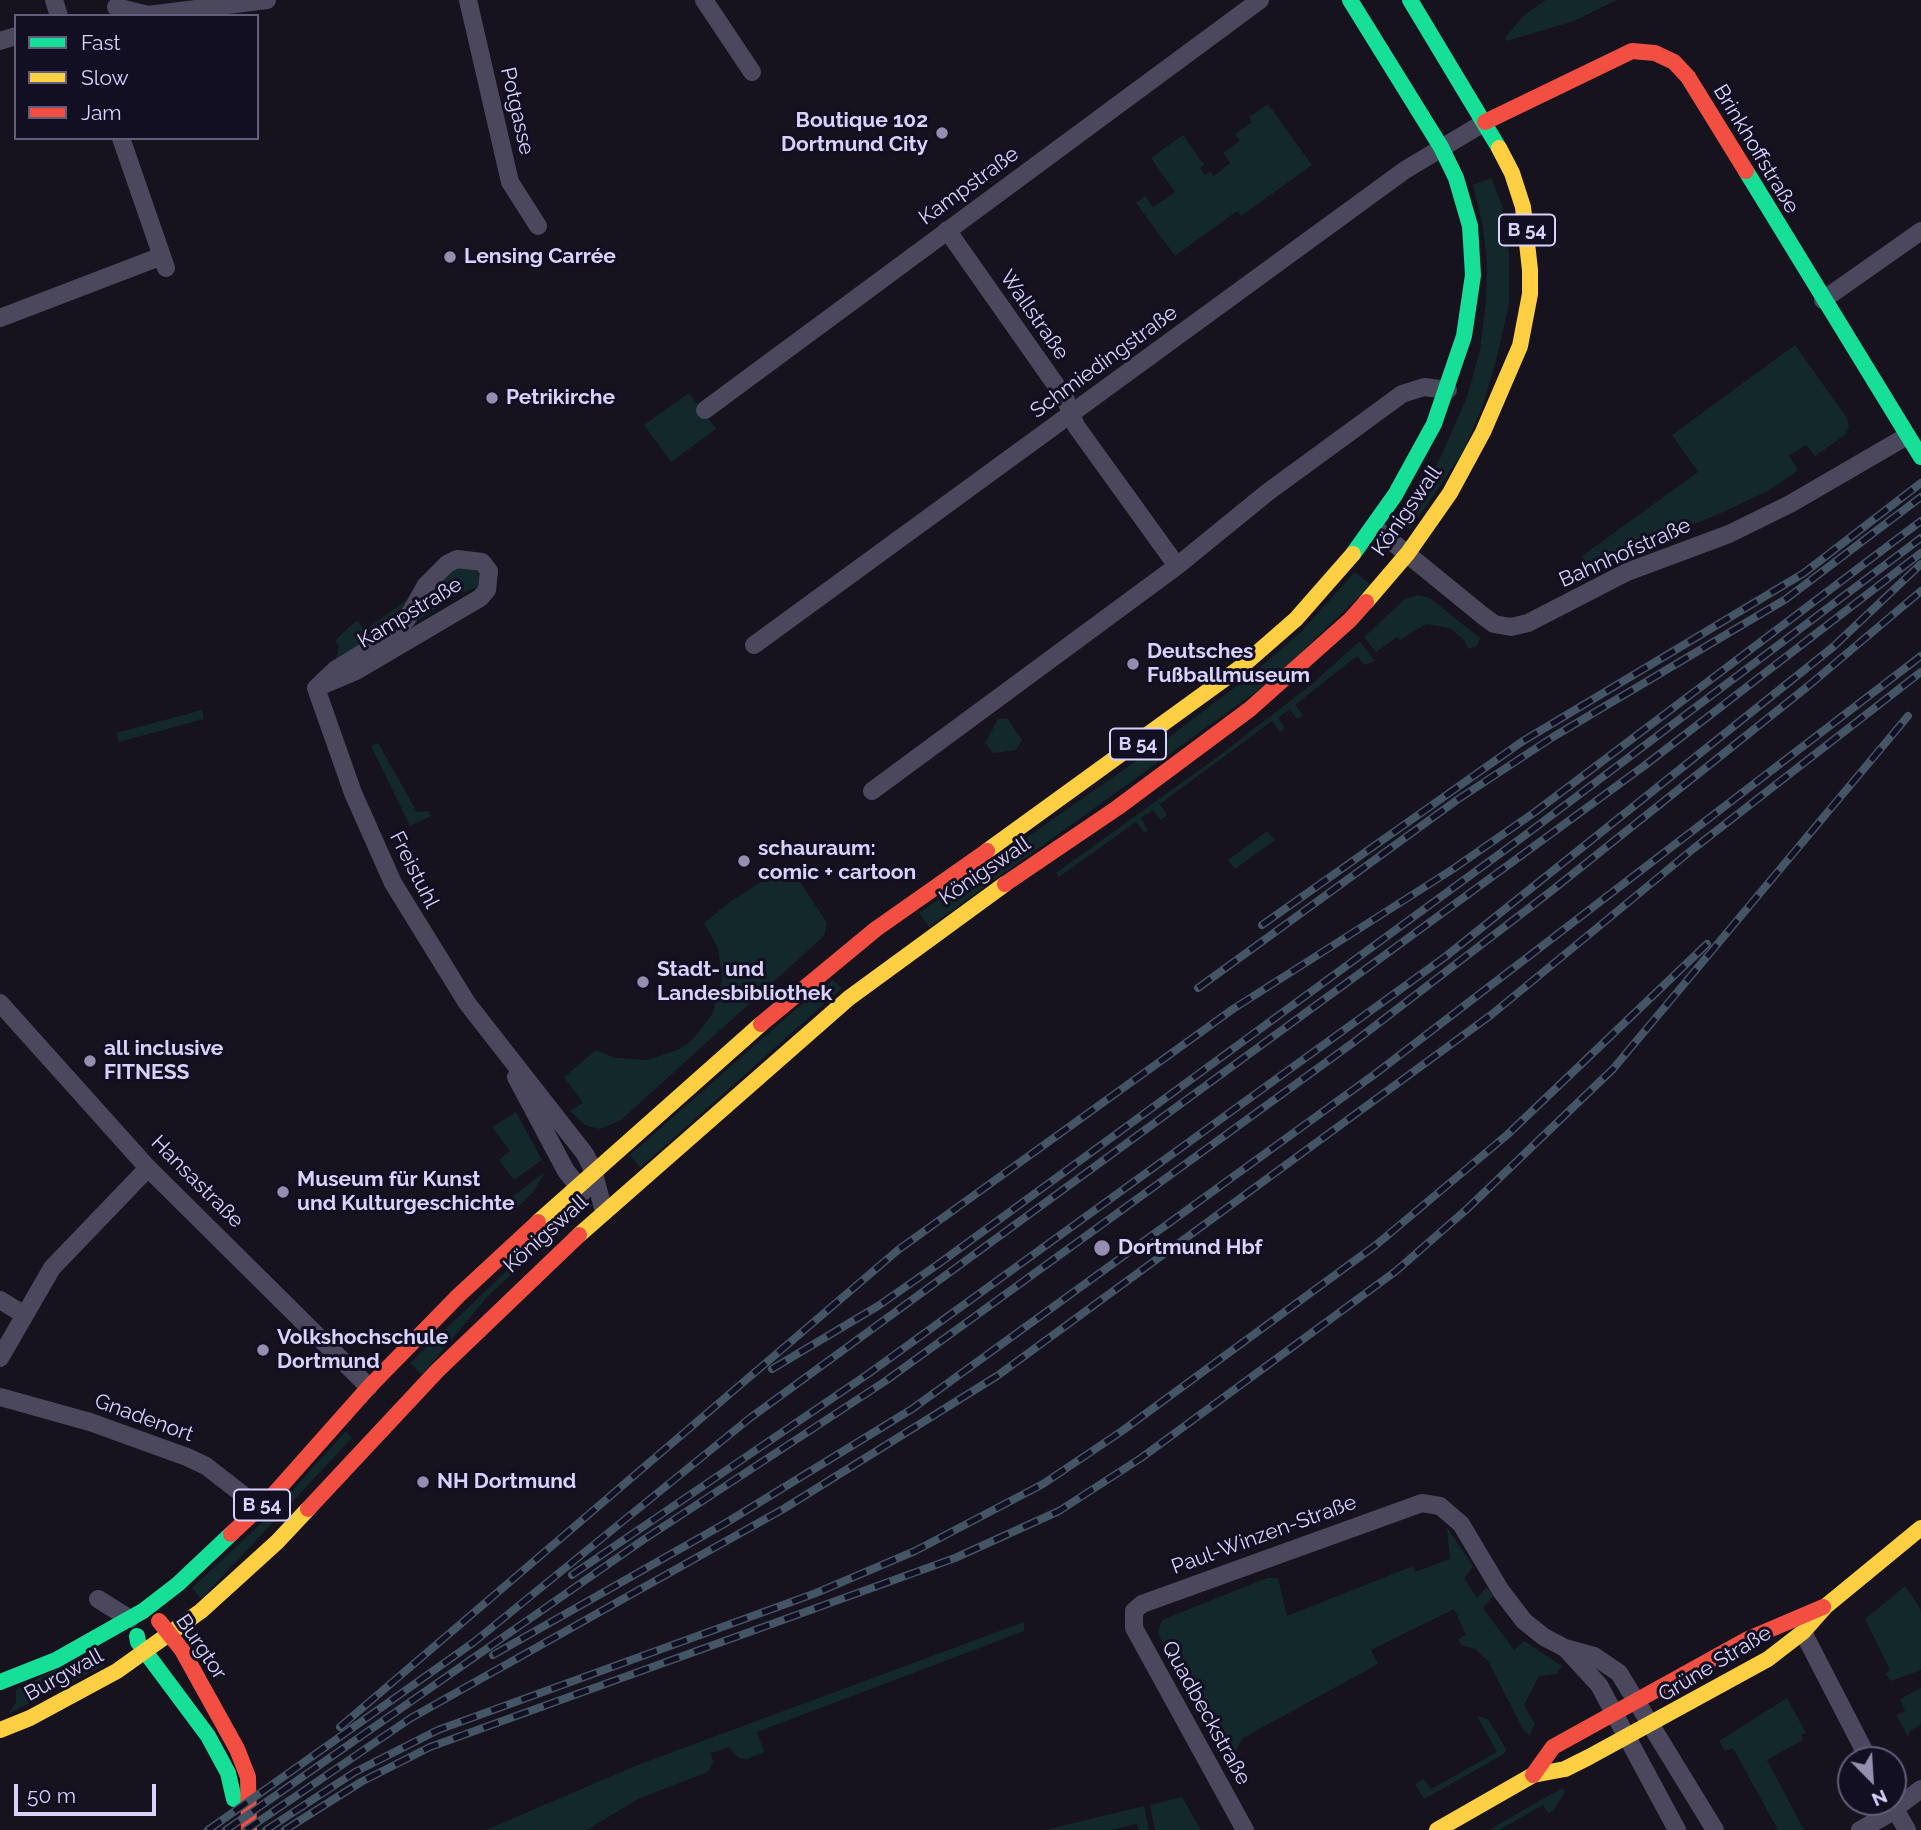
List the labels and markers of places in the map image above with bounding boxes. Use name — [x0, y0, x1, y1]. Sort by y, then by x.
place label: Boutique 102 Dortmund City — [781, 108, 928, 158]
marker: Boutique 102 Dortmund City — [934, 125, 950, 141]
place label: Lensing Carrée — [464, 244, 616, 270]
marker: Lensing Carrée — [442, 249, 458, 265]
place label: Petrikirche — [506, 385, 615, 411]
marker: Petrikirche — [484, 390, 500, 406]
place label: Deutsches Fußballmuseum — [1147, 639, 1310, 689]
marker: Deutsches Fußballmuseum — [1125, 656, 1141, 672]
place label: schauraum: comic + cartoon — [758, 836, 916, 886]
marker: schauraum: comic + cartoon — [736, 853, 752, 869]
place label: Stadt- und Landesbibliothek — [657, 957, 832, 1007]
marker: Stadt- und Landesbibliothek — [635, 974, 651, 990]
place label: all inclusive FITNESS — [104, 1036, 223, 1086]
marker: all inclusive FITNESS — [82, 1053, 98, 1069]
place label: Museum für Kunst und Kulturgeschichte — [297, 1167, 515, 1217]
marker: Museum für Kunst und Kulturgeschichte — [275, 1184, 291, 1200]
place label: Dortmund Hbf — [1118, 1235, 1262, 1261]
marker: Dortmund Hbf — [1092, 1238, 1112, 1258]
place label: Volkshochschule Dortmund — [277, 1325, 448, 1375]
marker: Volkshochschule Dortmund — [255, 1342, 271, 1358]
place label: NH Dortmund — [437, 1469, 576, 1495]
marker: NH Dortmund — [415, 1474, 431, 1490]

